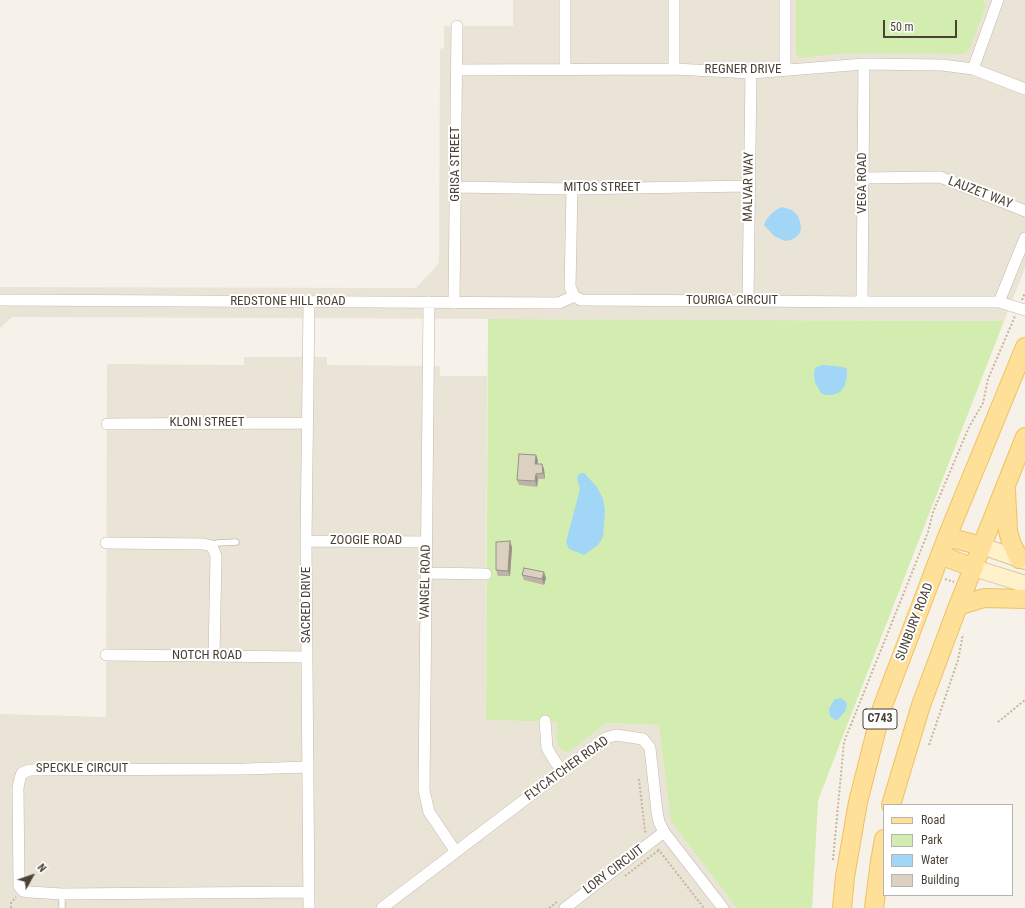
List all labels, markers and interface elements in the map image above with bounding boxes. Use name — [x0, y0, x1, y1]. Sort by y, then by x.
scale bar — [885, 12, 959, 38]
text: 50 m — [890, 20, 914, 34]
street label: REGNER DRIVE — [705, 62, 781, 78]
street label: GRISA STREET — [448, 126, 464, 202]
street label: MALVAR WAY — [741, 152, 757, 222]
street label: VEGA ROAD — [855, 152, 871, 214]
street label: LAUZET WAY — [946, 174, 1014, 212]
street label: MITOS STREET — [563, 180, 641, 196]
street label: TOURIGA CIRCUIT — [686, 293, 778, 309]
street label: REDSTONE HILL ROAD — [230, 294, 346, 310]
street label: KLONI STREET — [169, 415, 245, 431]
street label: ZOOGIE ROAD — [330, 533, 402, 549]
street label: VANGEL ROAD — [418, 544, 434, 620]
street label: SACRED DRIVE — [299, 567, 315, 643]
street label: SUNBURY ROAD — [893, 581, 937, 663]
street label: NOTCH ROAD — [172, 648, 242, 664]
road number: C743 — [863, 709, 897, 729]
street label: FLYCATCHER ROAD — [522, 733, 612, 805]
street label: SPECKLE CIRCUIT — [36, 761, 128, 777]
legend — [883, 804, 1013, 896]
text: Road — [921, 813, 945, 827]
text: Park — [921, 833, 942, 847]
street label: LORY CIRCUIT — [581, 842, 647, 898]
text: Water — [921, 853, 949, 867]
north arrow — [12, 856, 52, 896]
text: N — [34, 861, 49, 875]
text: Building — [921, 873, 959, 887]

